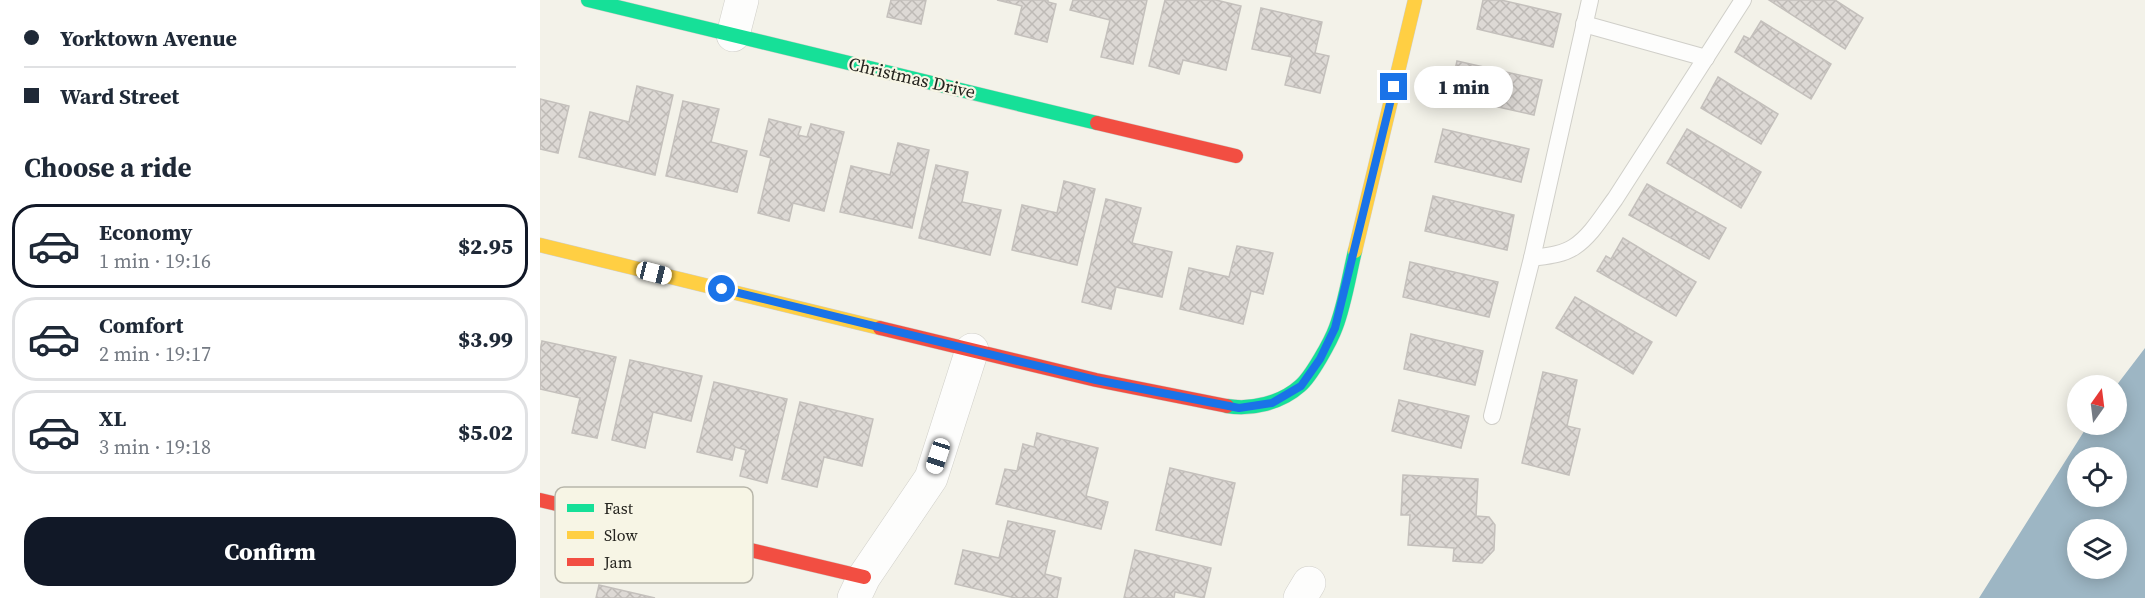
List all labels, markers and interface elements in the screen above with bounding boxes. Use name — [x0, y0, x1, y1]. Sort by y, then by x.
text: Yorktown Avenue — [60, 23, 237, 53]
street label: Christmas Drive — [846, 51, 978, 104]
callout: 1 min — [1415, 66, 1514, 108]
route end — [1380, 73, 1407, 100]
text: 1 min — [1437, 73, 1490, 101]
text: Ward Street — [60, 81, 179, 111]
text: Choose a ride — [24, 149, 192, 186]
text: Economy — [99, 217, 193, 247]
icon: car — [27, 219, 81, 273]
text: $2.95 — [458, 231, 513, 261]
text: 1 min · 19:16 — [99, 247, 211, 275]
car — [634, 260, 674, 286]
route start — [708, 275, 735, 302]
text: Comfort — [99, 310, 183, 340]
icon: car — [27, 312, 81, 366]
text: $3.99 — [458, 324, 513, 354]
text: 2 min · 19:17 — [99, 340, 211, 368]
north arrow — [2067, 375, 2127, 435]
map controls — [2067, 375, 2127, 579]
text: XL — [99, 403, 126, 433]
icon: car — [27, 405, 81, 459]
text: $5.02 — [458, 417, 513, 447]
text: 3 min · 19:18 — [99, 433, 211, 461]
car — [924, 436, 952, 476]
button: locate — [2067, 447, 2127, 507]
legend — [555, 487, 753, 583]
text: Fast — [604, 497, 634, 519]
button: Confirm — [24, 517, 516, 586]
button: layers — [2067, 519, 2127, 579]
text: Slow — [604, 524, 639, 546]
text: Jam — [603, 551, 632, 573]

